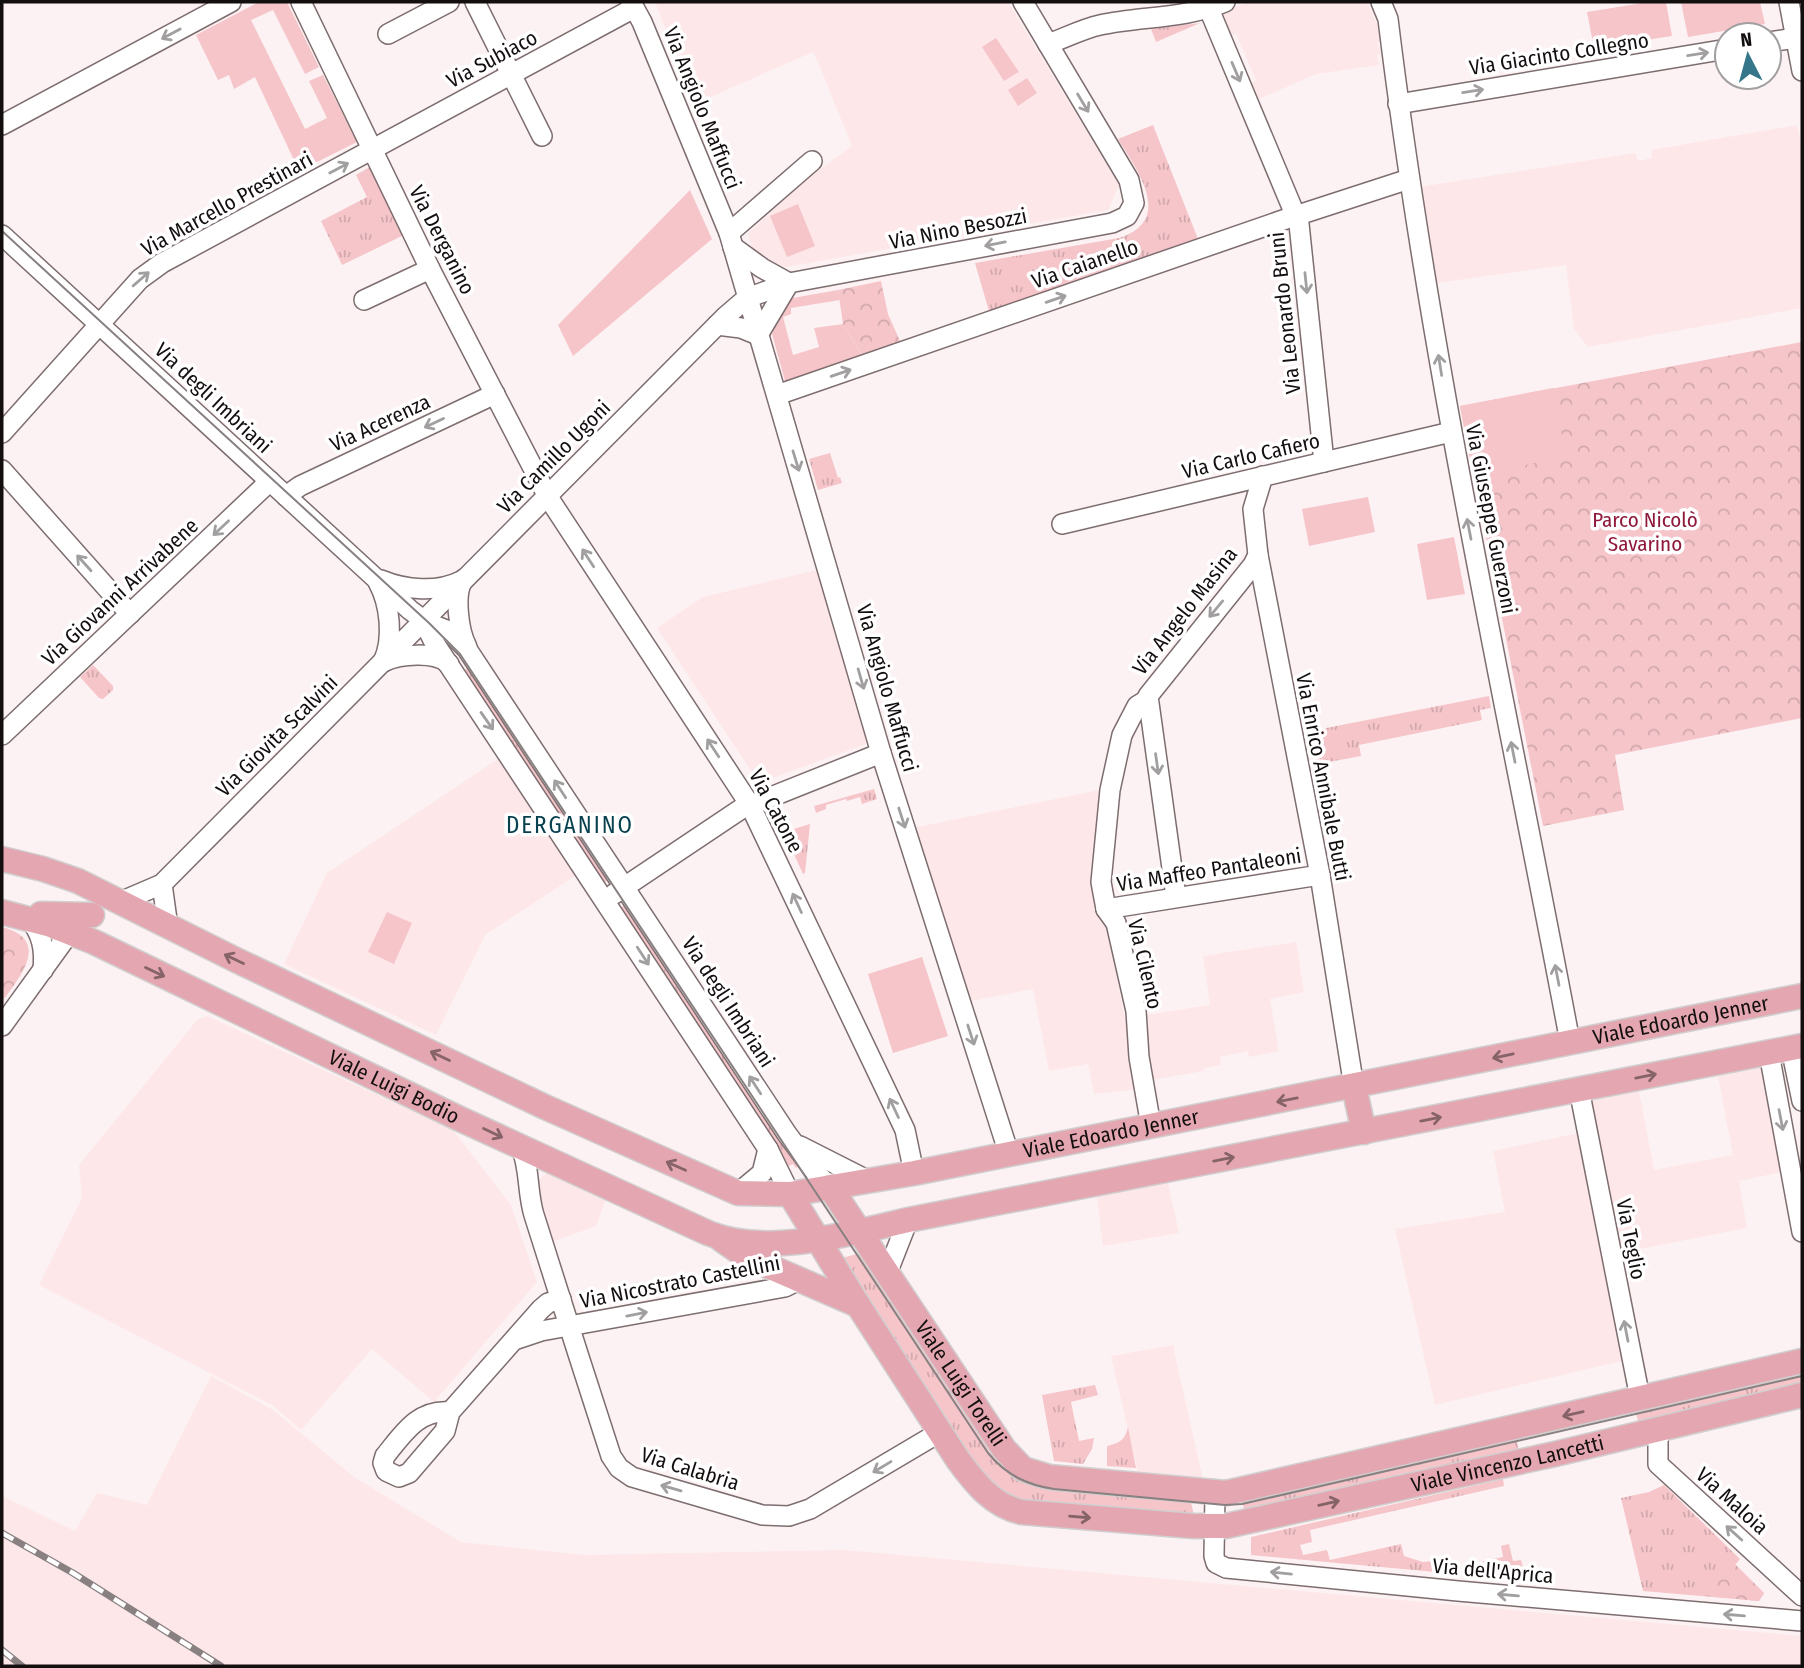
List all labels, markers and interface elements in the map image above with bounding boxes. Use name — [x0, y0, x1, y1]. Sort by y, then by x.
north arrow — [1713, 21, 1783, 91]
street label: Via Angiolo Maffucci — [658, 23, 746, 193]
street label: Via Subiaco — [442, 24, 542, 94]
street label: Via Giacinto Collegno — [1467, 27, 1651, 81]
one-way arrow — [161, 28, 182, 41]
text: N — [1739, 28, 1753, 52]
one-way arrow — [1686, 47, 1709, 60]
one-way arrow — [1230, 60, 1243, 82]
one-way arrow — [1461, 84, 1484, 97]
one-way arrow — [1076, 92, 1090, 112]
street label: Via Marcello Prestinari — [137, 146, 317, 262]
one-way arrow — [328, 160, 349, 174]
street label: Via Derganino — [403, 181, 481, 299]
street label: Via Nino Besozzi — [887, 203, 1029, 255]
street label: Via Leonardo Bruni — [1264, 231, 1306, 395]
street label: Via Caianello — [1028, 234, 1142, 294]
one-way arrow — [984, 238, 1007, 252]
one-way arrow — [132, 271, 150, 287]
one-way arrow — [1299, 271, 1312, 294]
one-way arrow — [1045, 292, 1067, 304]
street label: Via degli Imbriani — [149, 337, 277, 459]
one-way arrow — [1433, 354, 1446, 377]
one-way arrow — [830, 366, 852, 378]
street label: Via Acerenza — [326, 388, 434, 458]
street label: Via Camillo Ugoni — [492, 395, 616, 519]
one-way arrow — [424, 417, 445, 430]
street label: Via Giuseppe Guerzoni — [1460, 422, 1522, 616]
street label: Via Carlo Cafiero — [1180, 428, 1322, 484]
one-way arrow — [791, 449, 804, 471]
park label: Parco Nicolò Savarino — [1592, 507, 1698, 557]
street label: Via Giovanni Arrivabene — [36, 513, 204, 671]
one-way arrow — [1462, 518, 1476, 541]
one-way arrow — [213, 520, 230, 537]
street label: Via Angelo Masina — [1127, 542, 1243, 680]
one-way arrow — [581, 549, 595, 568]
one-way arrow — [76, 555, 93, 572]
one-way arrow — [1209, 599, 1224, 617]
street label: Via Angiolo Maffucci — [851, 601, 923, 775]
one-way arrow — [855, 668, 868, 690]
street label: Via Giovita Scalvini — [211, 670, 343, 802]
street label: Via Enrico Annibale Butti — [1290, 671, 1356, 883]
one-way arrow — [480, 711, 494, 730]
one-way arrow — [706, 739, 720, 758]
one-way arrow — [1506, 741, 1519, 764]
one-way arrow — [1151, 752, 1164, 775]
street label: Via Catone — [743, 765, 809, 857]
one-way arrow — [553, 780, 567, 799]
one-way arrow — [896, 807, 909, 829]
district label: DERGANINO — [506, 811, 634, 839]
street label: Via Maffeo Pantaleoni — [1115, 843, 1303, 897]
one-way arrow — [789, 893, 803, 914]
street label: Via Cilento — [1122, 916, 1168, 1012]
street label: Via degli Imbriani — [676, 932, 780, 1072]
one-way arrow — [636, 946, 650, 966]
one-way arrow — [224, 952, 245, 965]
one-way arrow — [1549, 964, 1563, 987]
one-way arrow — [144, 966, 165, 980]
street label: Viale Edoardo Jenner — [1591, 990, 1772, 1050]
one-way arrow — [966, 1023, 978, 1045]
street label: Viale Luigi Bodio — [324, 1044, 464, 1130]
one-way arrow — [430, 1048, 451, 1062]
one-way arrow — [1492, 1050, 1515, 1064]
one-way arrow — [1634, 1069, 1657, 1083]
one-way arrow — [748, 1076, 763, 1095]
one-way arrow — [1276, 1094, 1299, 1107]
one-way arrow — [887, 1098, 900, 1119]
street label: Viale Edoardo Jenner — [1021, 1103, 1202, 1164]
one-way arrow — [1775, 1108, 1788, 1131]
one-way arrow — [1419, 1112, 1442, 1125]
one-way arrow — [482, 1127, 503, 1141]
one-way arrow — [1212, 1152, 1235, 1166]
one-way arrow — [666, 1159, 687, 1172]
street label: Via Teglio — [1610, 1196, 1652, 1282]
street label: Via Nicostrato Castellini — [578, 1250, 782, 1314]
one-way arrow — [625, 1307, 648, 1321]
street label: Viale Luigi Torelli — [910, 1316, 1012, 1451]
one-way arrow — [1619, 1320, 1633, 1343]
one-way arrow — [1562, 1408, 1585, 1421]
street label: Viale Vincenzo Lancetti — [1409, 1430, 1606, 1498]
street label: Via Calabria — [638, 1442, 742, 1496]
one-way arrow — [872, 1460, 892, 1474]
street label: Via Maloia — [1690, 1462, 1774, 1540]
one-way arrow — [660, 1480, 682, 1493]
one-way arrow — [1317, 1495, 1340, 1509]
one-way arrow — [1068, 1511, 1091, 1524]
one-way arrow — [1725, 1525, 1743, 1541]
street label: Via dell'Aprica — [1432, 1553, 1554, 1589]
one-way arrow — [1270, 1566, 1293, 1579]
one-way arrow — [1497, 1589, 1519, 1602]
one-way arrow — [1723, 1609, 1746, 1622]

